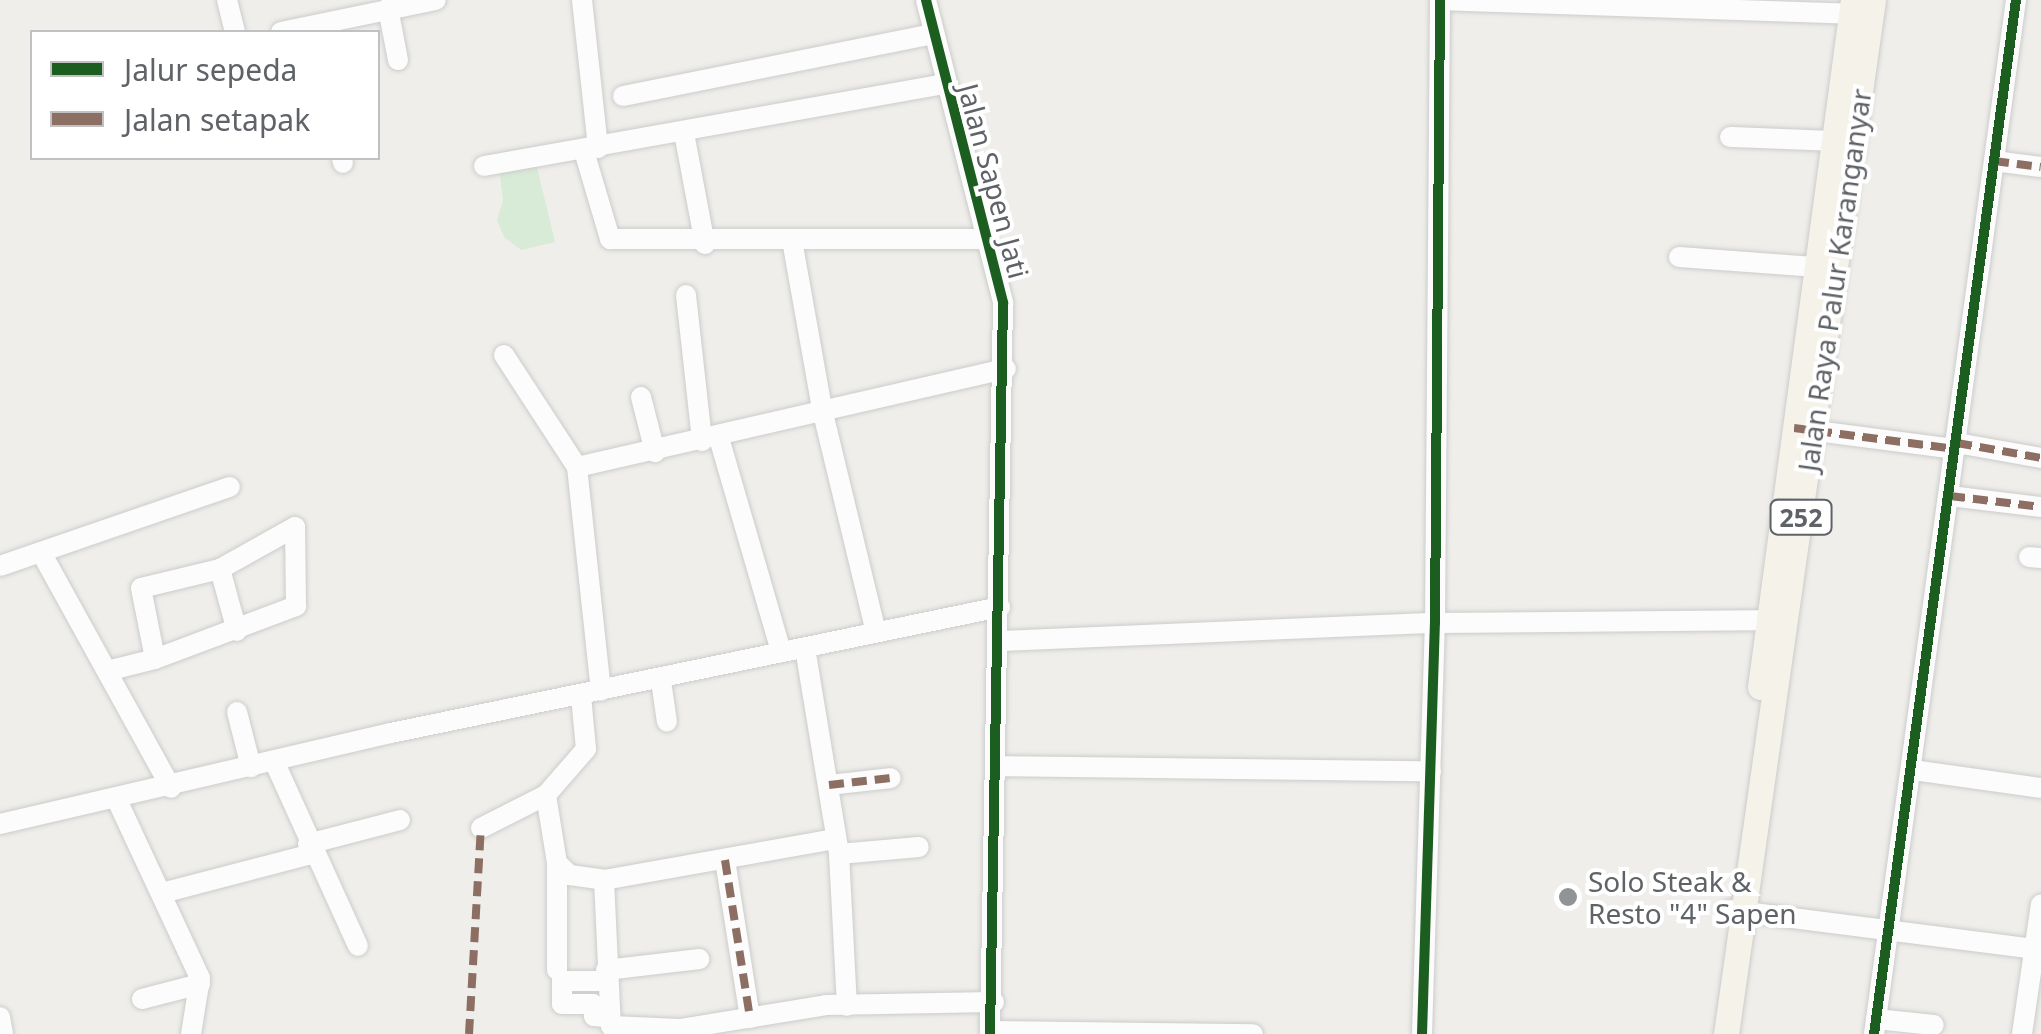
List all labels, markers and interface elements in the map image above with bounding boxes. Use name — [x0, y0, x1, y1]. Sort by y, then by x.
legend — [30, 30, 380, 160]
text: Jalur sepeda — [124, 49, 297, 90]
street label: Jalan Sapen Jati — [952, 80, 1036, 282]
street label: Jalan Raya Palur Karanganyar — [1790, 86, 1878, 474]
text: Jalan setapak — [124, 99, 310, 140]
road number: 252 — [1768, 497, 1834, 537]
place label: Solo Steak & Resto "4" Sapen — [1588, 864, 1796, 930]
marker: Solo Steak & Resto "4" Sapen — [1557, 886, 1579, 908]

